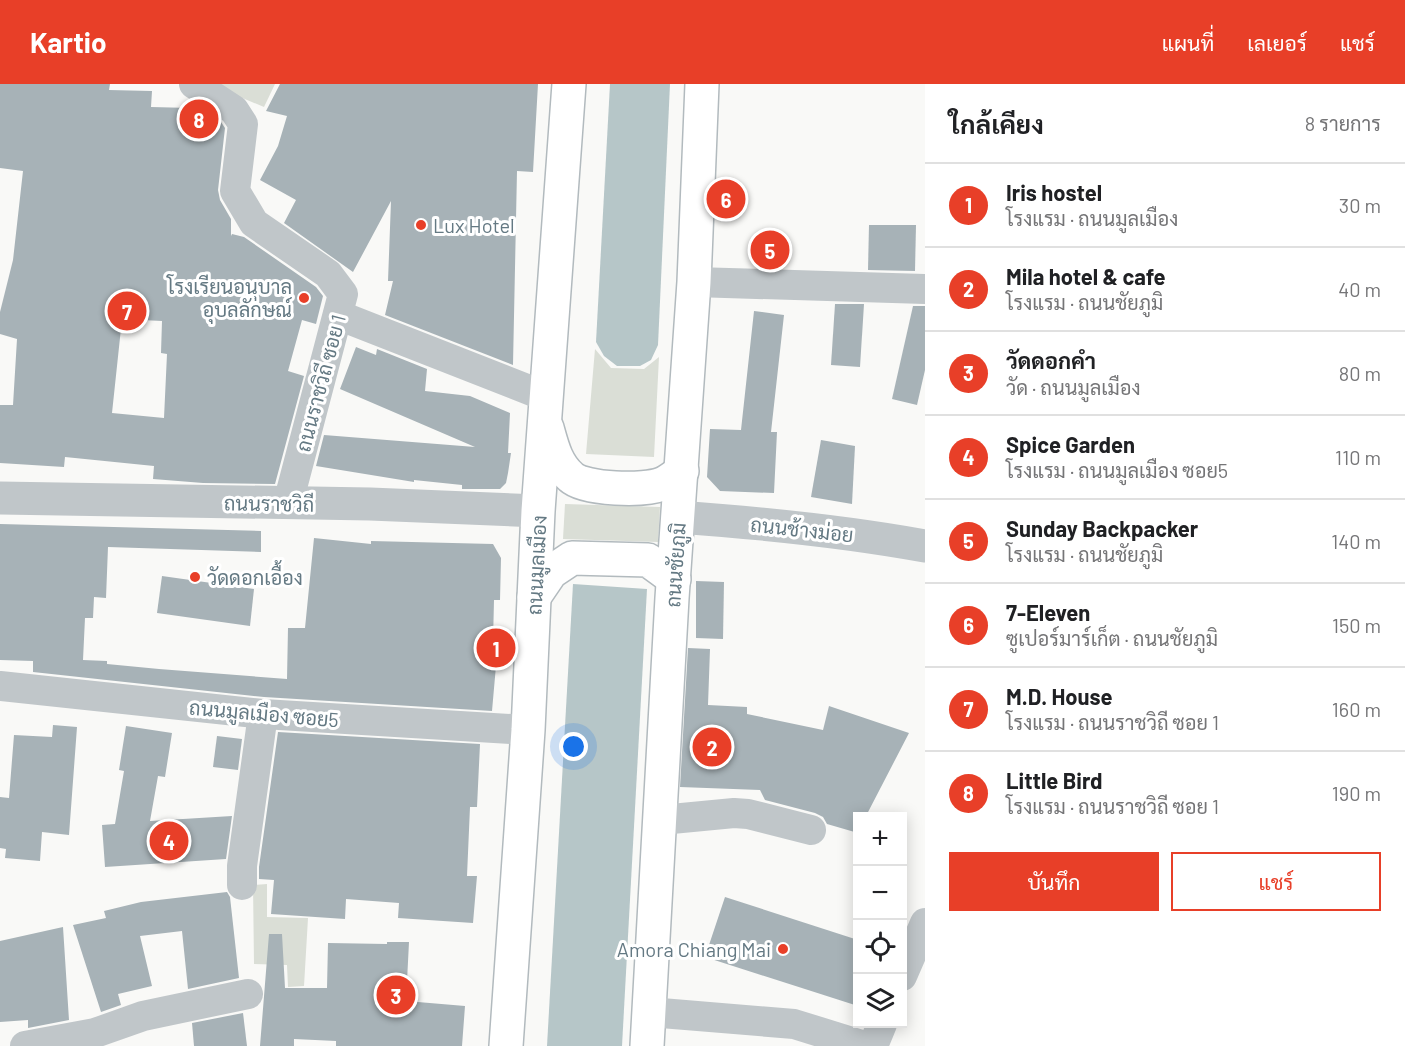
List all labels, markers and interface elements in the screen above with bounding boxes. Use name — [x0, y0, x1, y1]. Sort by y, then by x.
text: Kartio — [30, 25, 107, 59]
text: แผนที่ — [1162, 30, 1214, 55]
text: เลเยอร์ — [1247, 30, 1307, 55]
text: แชร์ — [1340, 30, 1375, 55]
pin: 8 — [180, 96, 218, 141]
text: ใกล้เคียง — [949, 108, 1044, 139]
text: 8 รายการ — [1305, 111, 1381, 135]
pin: 6 — [706, 176, 746, 222]
text: Iris hostel — [1006, 179, 1102, 205]
text: 1 — [965, 193, 972, 217]
text: 30 m — [1339, 193, 1381, 217]
text: โรงแรม · ถนนมูลเมือง — [1006, 206, 1178, 230]
place label: Lux Hotel — [433, 213, 515, 237]
marker: Lux Hotel — [414, 218, 428, 232]
pin: 5 — [750, 228, 790, 272]
text: Mila hotel & cafe — [1006, 263, 1166, 289]
place label: โรงเรียนอนุบาล อุบลลักษณ์ — [166, 274, 292, 324]
text: 2 — [963, 277, 974, 301]
text: 40 m — [1338, 277, 1381, 301]
pin: 7 — [108, 288, 146, 334]
text: โรงแรม · ถนนชัยภูมิ — [1006, 290, 1163, 314]
marker: โรงเรียนอนุบาล อุบลลักษณ์ — [297, 291, 311, 305]
street label: ถนนราชวิถี ซอย 1 — [290, 312, 350, 454]
text: วัดดอกคำ — [1006, 347, 1096, 373]
text: 3 — [963, 361, 974, 385]
text: 80 m — [1339, 361, 1381, 385]
text: วัด · ถนนมูลเมือง — [1006, 375, 1141, 399]
text: Spice Garden — [1006, 431, 1135, 457]
text: 4 — [962, 445, 975, 469]
text: 110 m — [1335, 445, 1381, 469]
text: โรงแรม · ถนนมูลเมือง ซอย5 — [1006, 458, 1228, 482]
street label: ถนนราชวิถี — [224, 490, 314, 516]
street label: ถนนช้างม่อย — [749, 512, 855, 546]
street label: ถนนมูลเมือง — [520, 514, 555, 616]
text: Sunday Backpacker — [1006, 515, 1198, 541]
street label: ถนนชัยภูมิ — [660, 522, 694, 609]
text: 5 — [963, 529, 974, 553]
text: 140 m — [1331, 529, 1381, 553]
text: โรงแรม · ถนนชัยภูมิ — [1006, 542, 1163, 566]
place label: วัดดอกเอื้อง — [207, 560, 303, 589]
marker: วัดดอกเอื้อง — [188, 570, 202, 584]
text: 7-Eleven — [1006, 599, 1090, 625]
text: 6 — [963, 613, 974, 637]
text: 150 m — [1332, 613, 1381, 637]
pin: 1 — [476, 626, 516, 670]
text: ซูเปอร์มาร์เก็ต · ถนนชัยภูมิ — [1006, 626, 1218, 650]
text: M.D. House — [1006, 683, 1113, 709]
street label: ถนนมูลเมือง ซอย5 — [188, 694, 340, 735]
text: 7 — [964, 697, 973, 721]
text: 160 m — [1332, 697, 1381, 721]
text: โรงแรม · ถนนราชวิถี ซอย 1 — [1006, 710, 1219, 734]
pin: 2 — [692, 724, 732, 770]
your location — [559, 732, 588, 761]
text: Little Bird — [1006, 767, 1103, 793]
text: 8 — [963, 781, 974, 805]
text: 190 m — [1332, 781, 1381, 805]
text: โรงแรม · ถนนราชวิถี ซอย 1 — [1006, 794, 1219, 818]
map controls — [853, 812, 907, 1028]
button: + — [853, 812, 907, 866]
pin: 4 — [150, 818, 188, 864]
button: บันทึก — [949, 852, 1159, 911]
button: แชร์ — [1171, 852, 1381, 911]
button: − — [853, 866, 907, 920]
button: locate — [853, 920, 907, 974]
place label: Amora Chiang Mai — [617, 937, 771, 961]
marker: Amora Chiang Mai — [776, 942, 790, 956]
pin: 3 — [376, 972, 416, 1018]
button: layers — [853, 974, 907, 1028]

